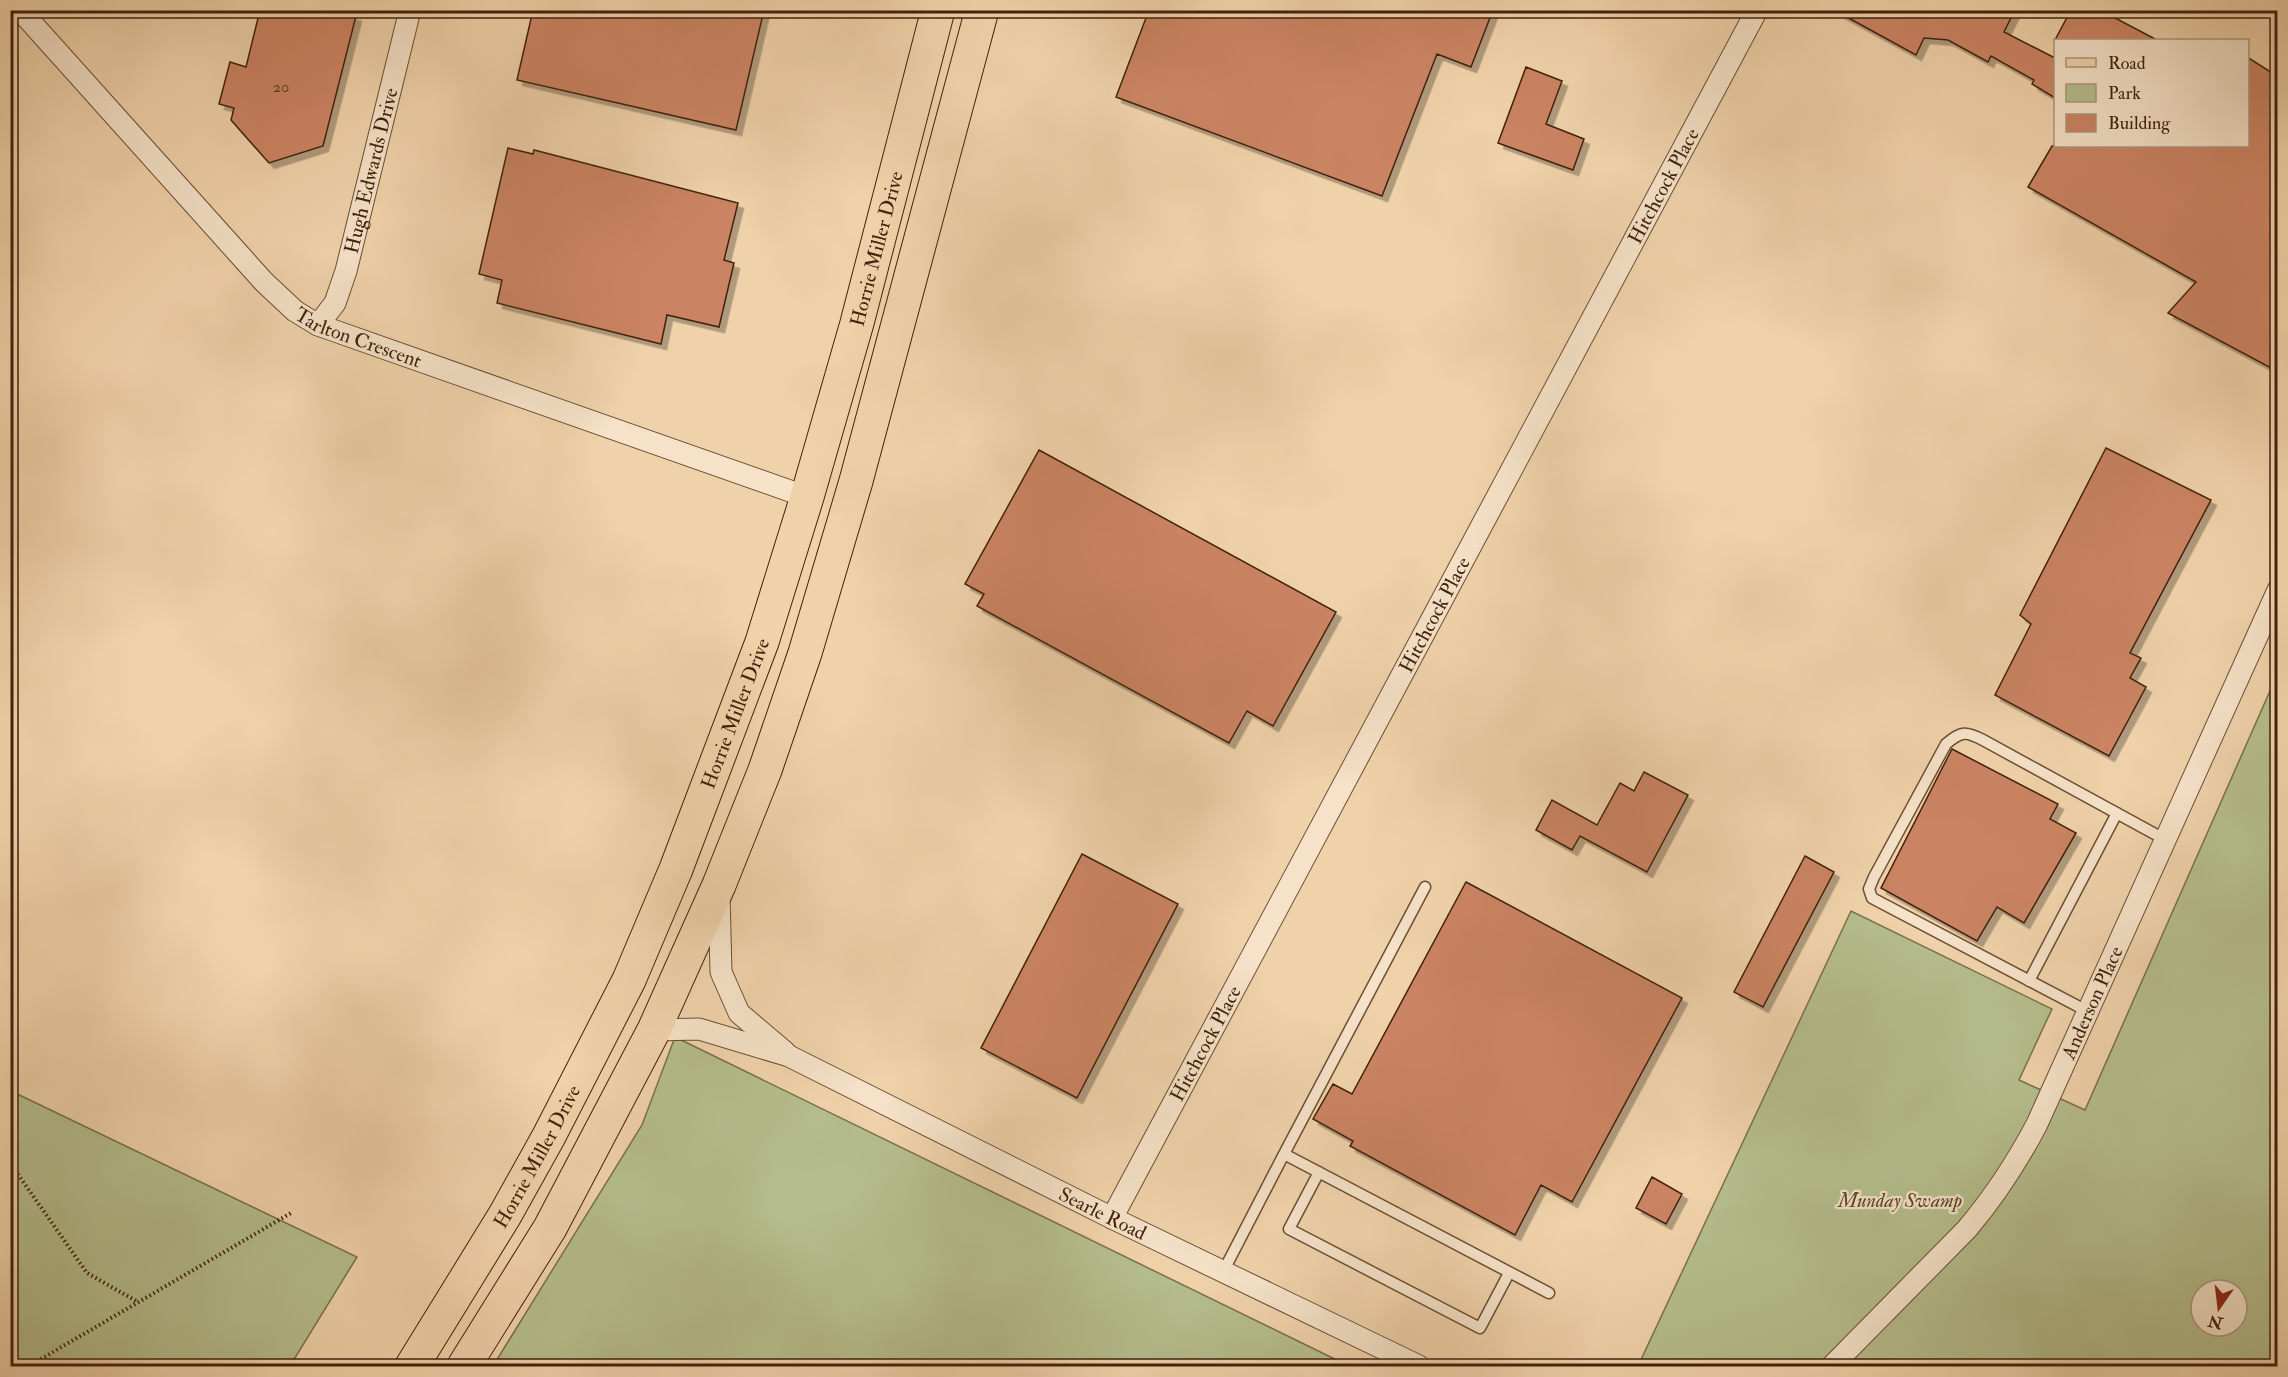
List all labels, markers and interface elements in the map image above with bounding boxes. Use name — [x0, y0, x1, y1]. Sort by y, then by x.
legend — [2054, 39, 2249, 147]
text: Road — [2108, 52, 2146, 75]
house number: 20 — [273, 77, 289, 97]
text: Park — [2108, 82, 2141, 105]
street label: Hugh Edwards Drive — [339, 85, 403, 256]
text: Building — [2108, 112, 2171, 135]
street label: Hitchcock Place — [1622, 124, 1705, 248]
street label: Horrie Miller Drive — [845, 169, 909, 329]
street label: Tarlton Crescent — [290, 302, 426, 374]
street label: Hitchcock Place — [1394, 553, 1476, 677]
street label: Horrie Miller Drive — [696, 635, 775, 792]
street label: Anderson Place — [2056, 942, 2129, 1064]
street label: Hitchcock Place — [1165, 981, 1247, 1106]
street label: Horrie Miller Drive — [488, 1081, 586, 1233]
street label: Searle Road — [1055, 1181, 1151, 1246]
park label: Munday Swamp — [1837, 1188, 1962, 1213]
north arrow — [2189, 1278, 2249, 1338]
text: N — [2206, 1310, 2226, 1333]

